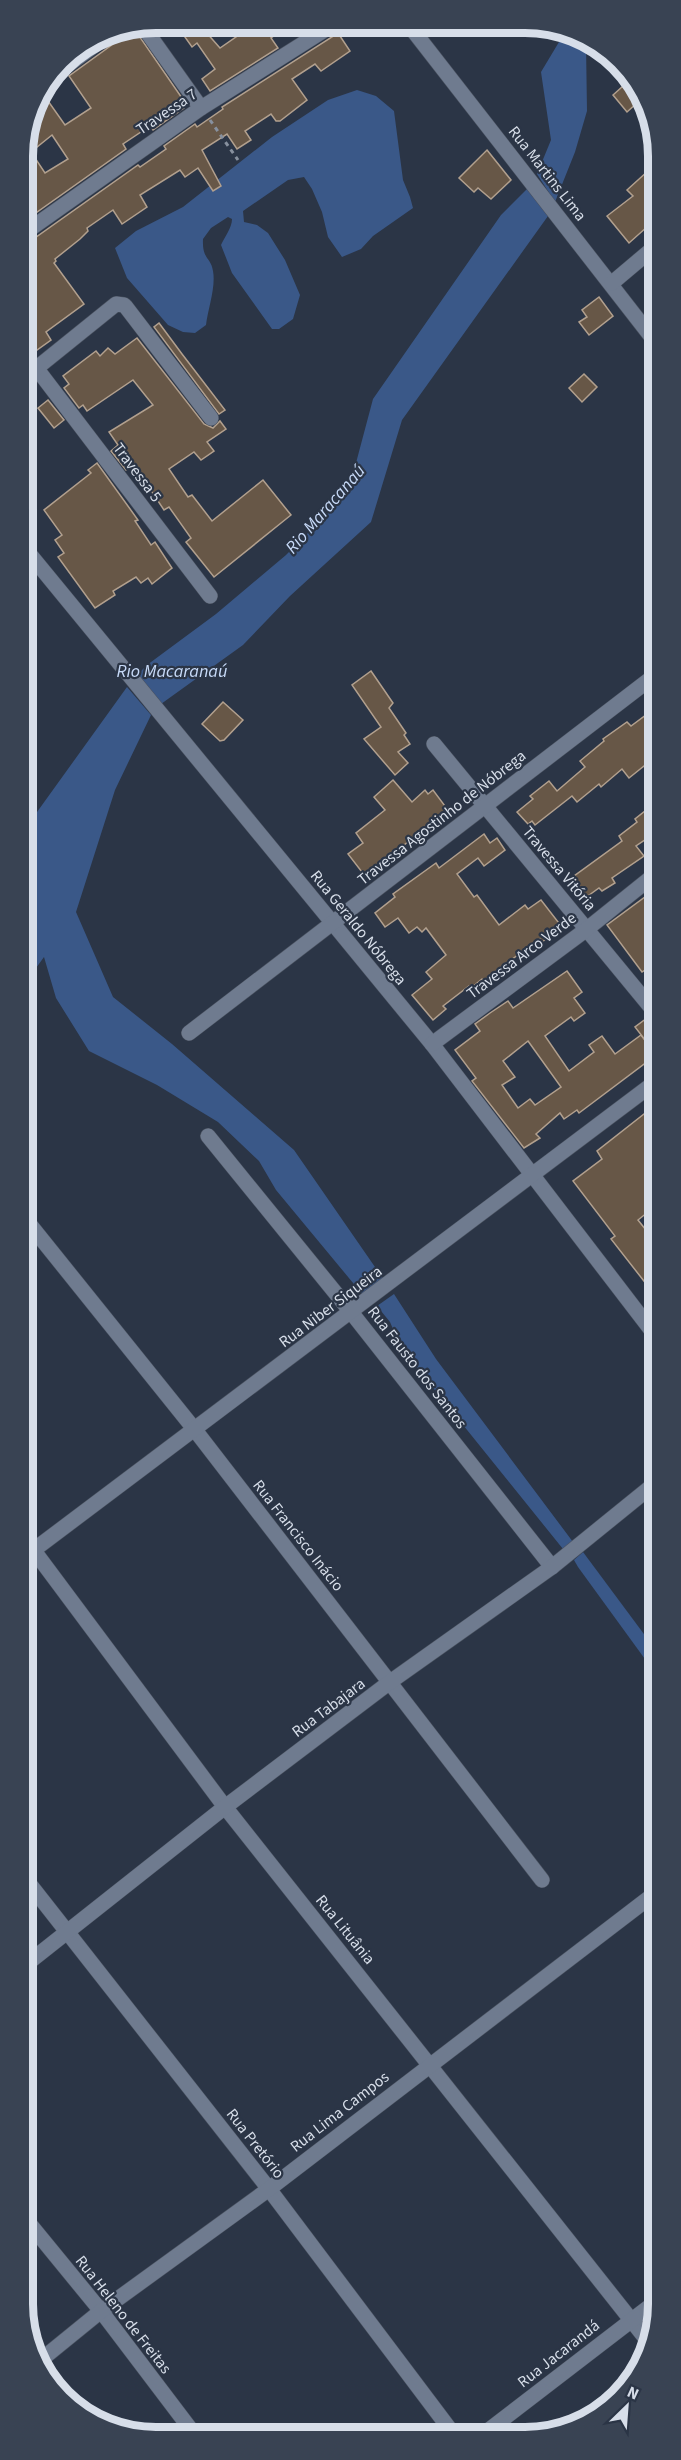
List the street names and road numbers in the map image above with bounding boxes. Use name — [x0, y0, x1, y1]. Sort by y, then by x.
street label: Travessa 7 — [132, 83, 201, 140]
street label: Rua Martins Lima — [503, 121, 591, 226]
street label: Travessa 5 — [108, 438, 167, 507]
street label: Travessa Agostinho de Nóbrega — [353, 745, 530, 891]
street label: Travessa Vitória — [517, 821, 601, 916]
street label: Rua Geraldo Nóbrega — [305, 866, 411, 990]
street label: Travessa Arco Verde — [462, 907, 581, 1004]
street label: Rua Niber Siqueira — [274, 1261, 387, 1353]
street label: Rua Fausto dos Santos — [362, 1302, 472, 1434]
street label: Rua Francisco Inácio — [248, 1475, 349, 1596]
street label: Rua Tabajara — [287, 1673, 370, 1743]
street label: Rua Lituânia — [310, 1890, 380, 1969]
street label: Rua Lima Campos — [286, 2066, 394, 2157]
street label: Rua Pretório — [221, 2104, 290, 2183]
street label: Rua Heleno de Freitas — [70, 2251, 177, 2379]
street label: Rua Jacarandá — [513, 2315, 604, 2393]

